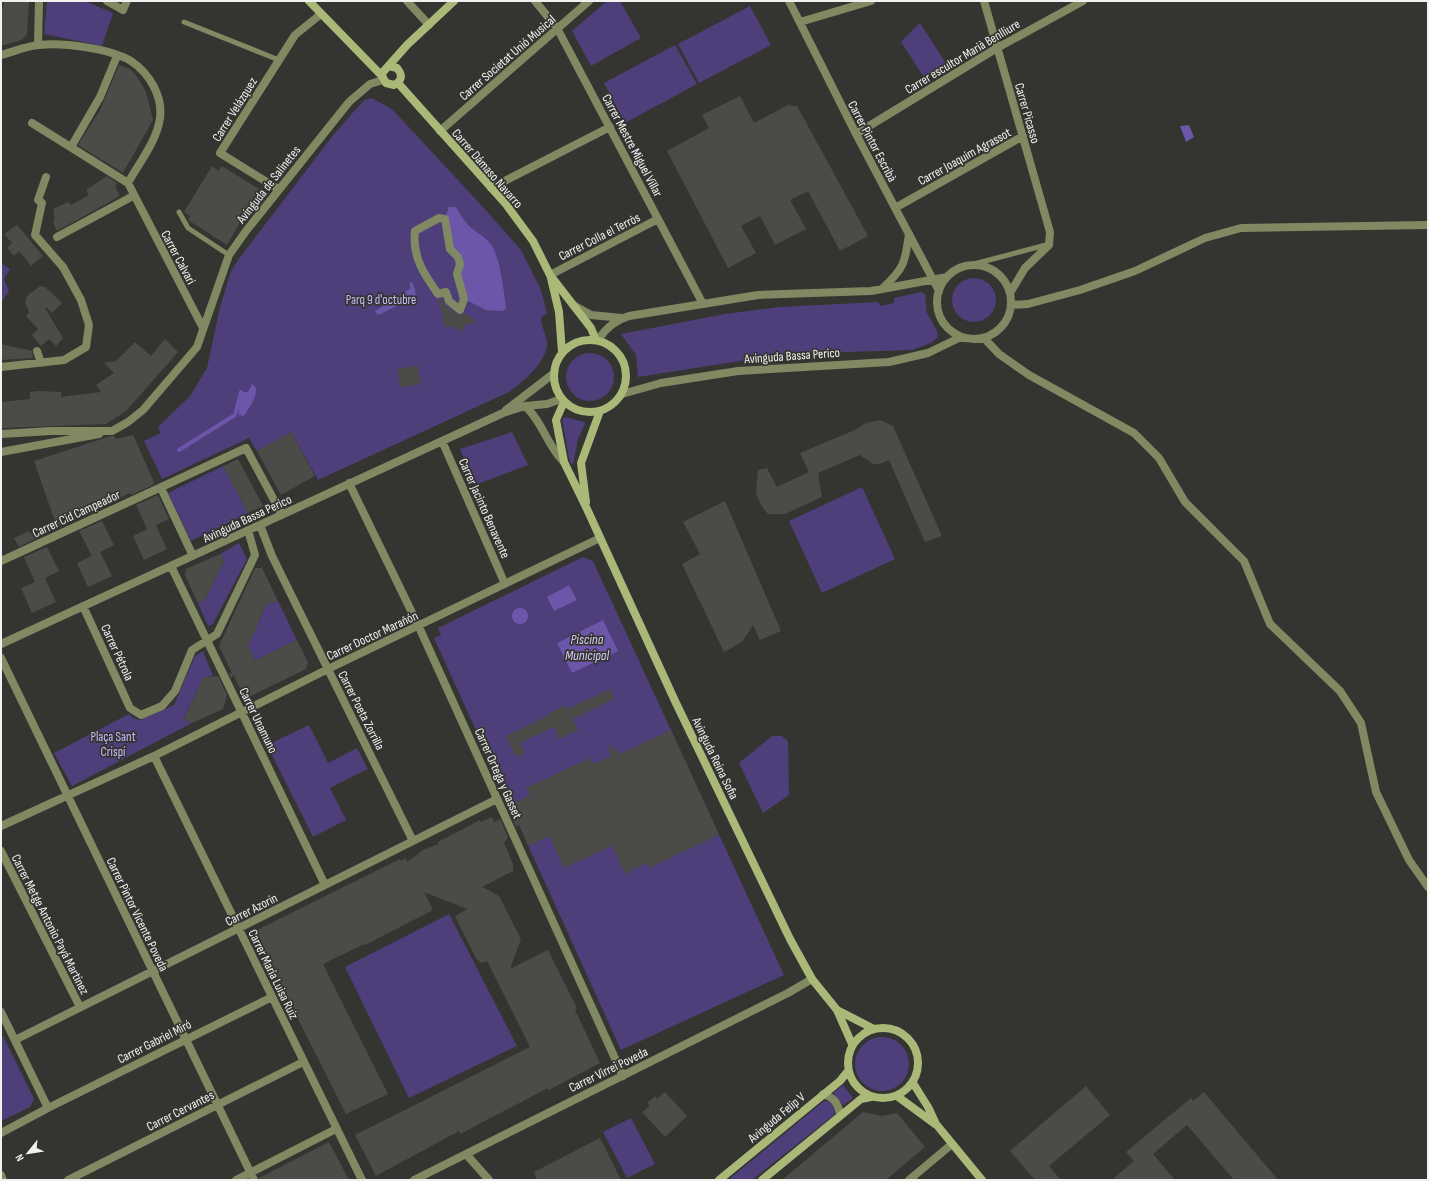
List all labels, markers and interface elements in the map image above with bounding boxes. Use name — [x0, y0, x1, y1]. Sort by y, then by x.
street label: Carrer Societat Unió Musical — [456, 11, 559, 104]
street label: Carrer escultor Marià Benlliure — [902, 16, 1023, 98]
street label: Carrer Velázquez — [209, 74, 261, 145]
street label: Carrer Picasso — [1011, 81, 1043, 145]
street label: Carrer Mestre Miguel Villar — [598, 91, 666, 200]
street label: Carrer Pintor Escribà — [844, 98, 900, 185]
street label: Carrer Joaquim Agrassot — [915, 125, 1014, 189]
street label: Carrer Dámaso Navarro — [448, 126, 526, 212]
street label: Avinguda de Salinetes — [233, 142, 304, 228]
street label: Carrer Colla el Terròs — [556, 209, 643, 264]
street label: Carrer Calvari — [157, 228, 199, 287]
park label: Parq 9 d'octubre — [346, 292, 416, 308]
street label: Avinguda Bassa Perico — [743, 345, 841, 367]
street label: Carrer Jacinto Benavente — [455, 456, 513, 561]
street label: Carrer Cid Campeador — [30, 486, 123, 541]
street label: Avinguda Bassa Perico — [200, 491, 294, 547]
street label: Carrer Doctor Marañón — [324, 608, 421, 664]
street label: Carrer Pétrola — [97, 622, 137, 683]
water label: Piscina Municipal — [565, 631, 610, 664]
street label: Carrer Poeta Zorrilla — [334, 668, 388, 753]
street label: Carrer Unamuno — [235, 685, 281, 756]
street label: Avinguda Reina Sofia — [688, 714, 742, 802]
street label: Carrer Ortega y Gasset — [471, 726, 525, 821]
park label: Plaça Sant Crispí — [90, 729, 136, 760]
street label: Carrer Metge Antonio Payá Martínez — [8, 852, 93, 998]
street label: Carrer Pintor Vicente Poveda — [103, 855, 172, 974]
street label: Carrer Azorín — [223, 890, 280, 930]
street label: Carrer María Luisa Ruiz — [244, 927, 302, 1022]
street label: Carrer Gabriel Miró — [115, 1016, 194, 1067]
street label: Carrer Virrei Poveda — [566, 1044, 651, 1096]
street label: Carrer Cervantes — [144, 1087, 217, 1135]
street label: Avinguda Felip V — [744, 1089, 809, 1147]
north arrow — [8, 1133, 48, 1173]
text: N — [13, 1152, 27, 1164]

